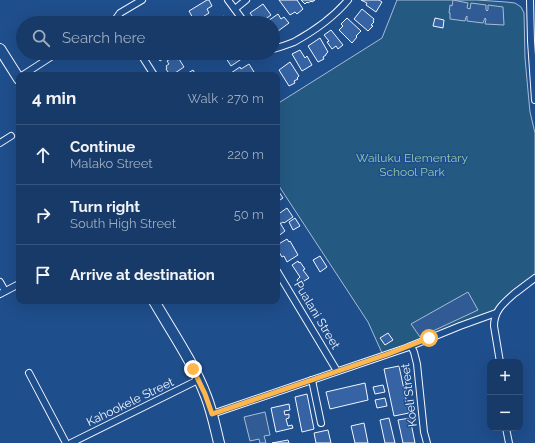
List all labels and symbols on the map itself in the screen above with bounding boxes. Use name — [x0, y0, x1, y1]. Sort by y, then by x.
park label: Wailuku Elementary School Park — [356, 151, 468, 179]
street label: Pualani Street — [291, 278, 343, 352]
route start — [420, 329, 438, 347]
route end — [184, 360, 202, 378]
street label: Koeli Street — [398, 363, 420, 427]
street label: Kahookele Street — [84, 375, 176, 429]

